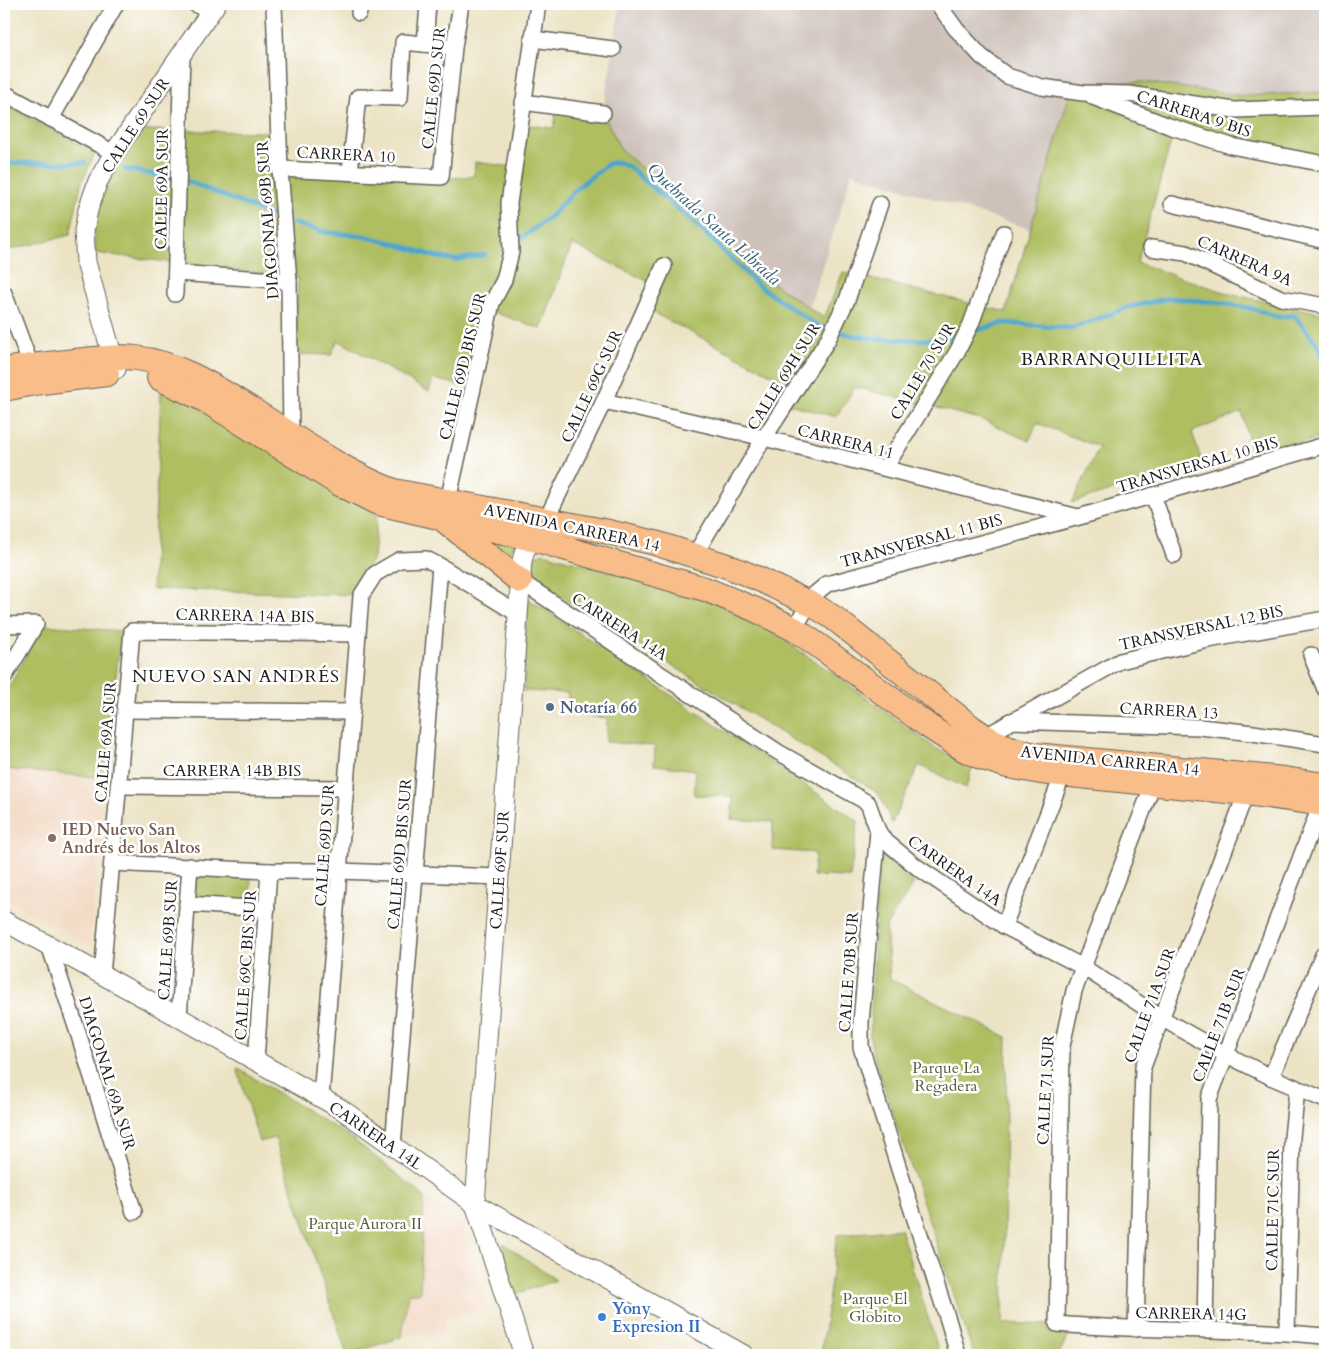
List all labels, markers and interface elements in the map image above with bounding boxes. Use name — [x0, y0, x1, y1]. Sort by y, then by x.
street label: CALLE 69D SUR — [417, 26, 451, 150]
street label: CALLE 69 SUR — [97, 73, 175, 178]
street label: CARRERA 9 BIS — [1134, 85, 1254, 143]
street label: CALLE 69A SUR — [150, 128, 174, 250]
street label: DIAGONAL 69B SUR — [251, 140, 285, 300]
street label: CARRERA 10 — [296, 141, 396, 169]
water label: Quebrada Santa Librada — [641, 157, 786, 291]
street label: CARRERA 9A — [1194, 230, 1296, 292]
street label: CALLE 69D BIS SUR — [434, 290, 492, 442]
street label: CALLE 69H SUR — [742, 318, 826, 435]
street label: CALLE 70 SUR — [885, 319, 961, 424]
street label: CALLE 69G SUR — [556, 326, 628, 447]
district label: BARRANQUILLITA — [1021, 347, 1203, 372]
street label: CARRERA 11 — [795, 419, 896, 465]
street label: TRANSVERSAL 10 BIS — [1114, 431, 1281, 499]
street label: AVENIDA CARRERA 14 — [482, 499, 662, 557]
street label: TRANSVERSAL 11 BIS — [838, 509, 1005, 573]
street label: CARRERA 14A — [567, 588, 672, 666]
street label: TRANSVERSAL 12 BIS — [1117, 600, 1285, 656]
street label: CARRERA 14A BIS — [175, 604, 315, 628]
district label: NUEVO SAN ANDRÉS — [132, 664, 340, 689]
street label: CALLE 69A SUR — [90, 681, 122, 804]
place label: Notaría 66 — [560, 697, 637, 719]
street label: CARRERA 13 — [1119, 697, 1219, 725]
marker: Notaría 66 — [544, 701, 556, 713]
street label: AVENIDA CARRERA 14 — [1019, 741, 1200, 781]
street label: CARRERA 14B BIS — [163, 760, 301, 782]
street label: CALLE 69D BIS SUR — [382, 778, 418, 931]
street label: CALLE 69D SUR — [310, 783, 340, 907]
street label: CALLE 69F SUR — [485, 810, 515, 930]
place label: IED Nuevo San Andrés de los Altos — [62, 819, 201, 859]
street label: CARRERA 14A — [903, 830, 1006, 912]
marker: IED Nuevo San Andrés de los Altos — [46, 832, 58, 844]
street label: CALLE 69B SUR — [153, 879, 183, 1001]
street label: CALLE 69C BIS SUR — [230, 889, 262, 1041]
street label: CALLE 70B SUR — [834, 911, 864, 1033]
street label: CALLE 71A SUR — [1119, 945, 1181, 1066]
street label: CALLE 71B SUR — [1187, 965, 1251, 1086]
street label: DIAGONAL 69A SUR — [73, 994, 141, 1153]
street label: CALLE 71 SUR — [1032, 1035, 1060, 1146]
park label: Parque La Regadera — [912, 1057, 980, 1097]
street label: CARRERA 14L — [324, 1096, 427, 1175]
street label: CALLE 71C SUR — [1261, 1149, 1285, 1271]
park label: Parque Aurora II — [308, 1213, 422, 1235]
park label: Parque El Globito — [842, 1288, 908, 1328]
place label: Yony Expresion II — [612, 1298, 701, 1338]
street label: CARRERA 14G — [1135, 1302, 1247, 1326]
marker: Yony Expresion II — [596, 1311, 608, 1323]

